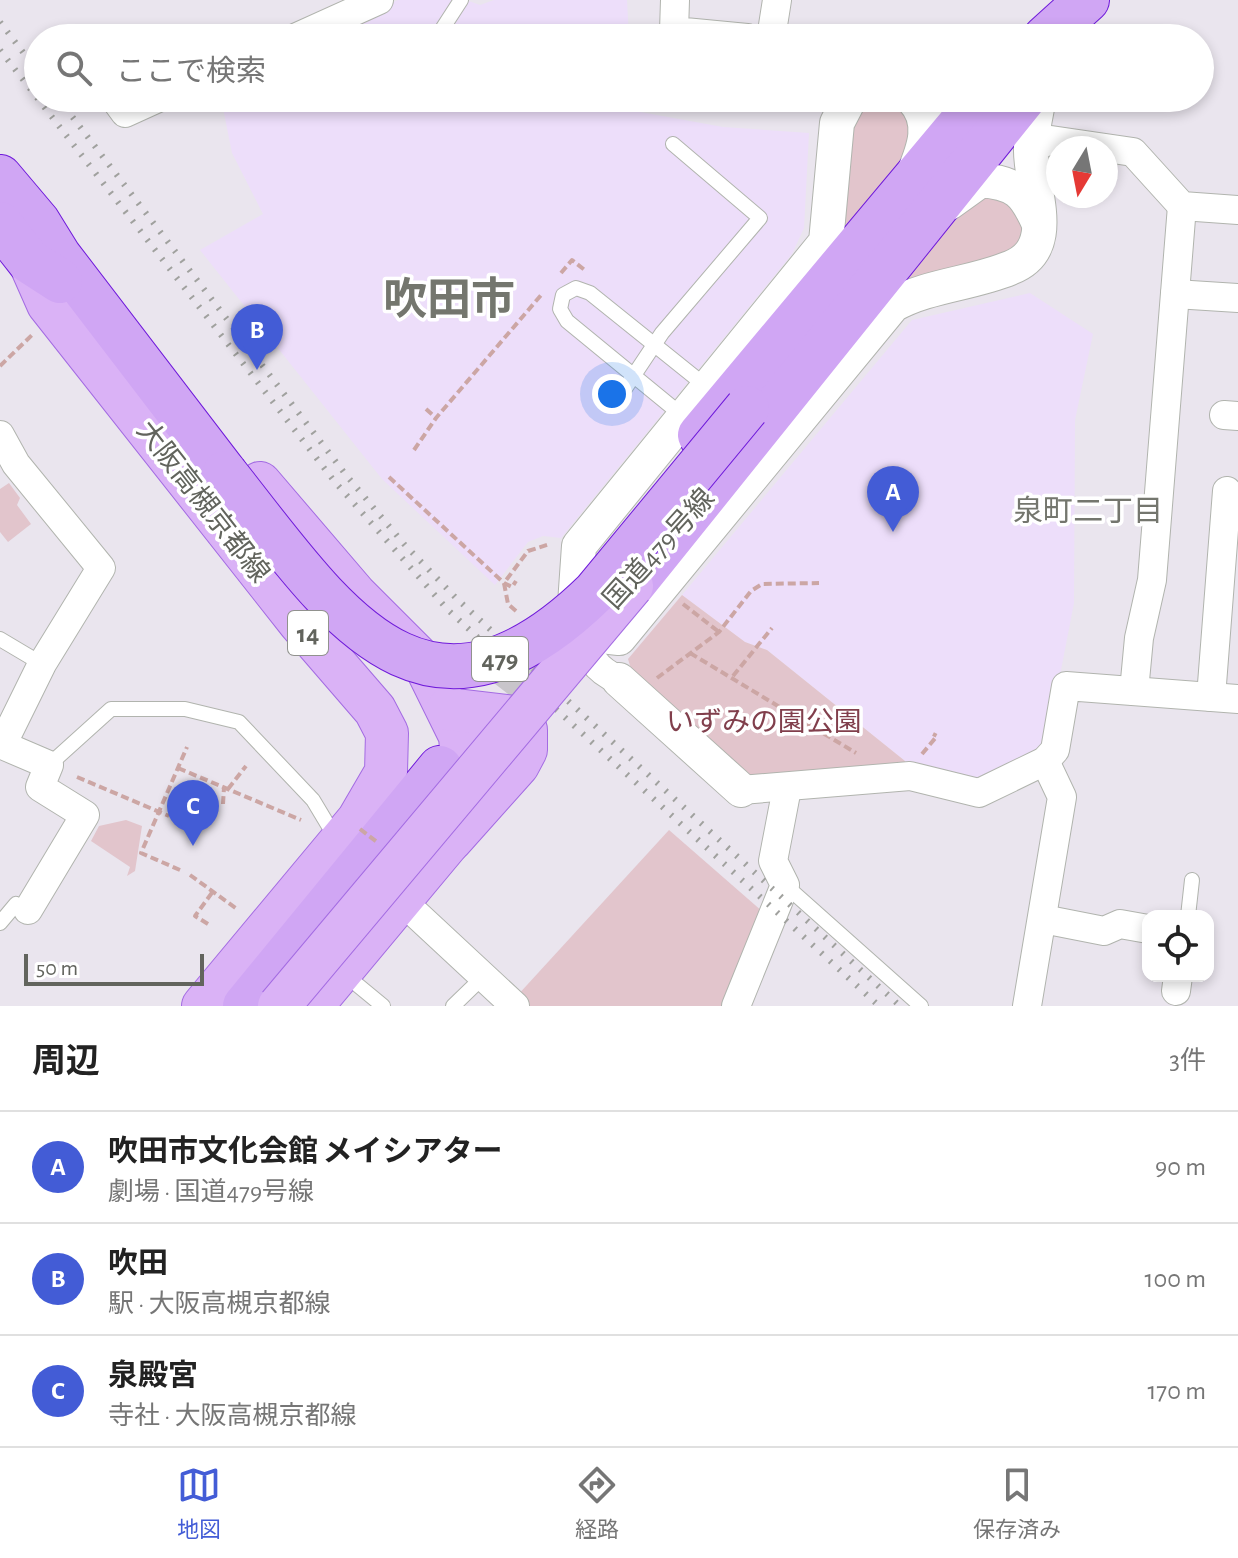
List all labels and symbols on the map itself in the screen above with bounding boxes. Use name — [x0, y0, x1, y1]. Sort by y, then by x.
north arrow — [1046, 136, 1118, 208]
district label: 吹田市 — [383, 276, 515, 323]
pin: B — [231, 304, 283, 370]
your location — [592, 374, 632, 414]
street label: 大阪高槻京都線 — [131, 415, 275, 588]
pin: A — [867, 466, 919, 532]
street label: 国道479号線 — [597, 483, 720, 615]
district label: 泉町二丁目 — [1013, 495, 1163, 527]
road number: 14 — [288, 611, 328, 655]
road number: 479 — [472, 637, 528, 681]
park label: いずみの園公園 — [666, 707, 862, 737]
pin: C — [167, 780, 219, 846]
scale bar — [24, 950, 204, 986]

